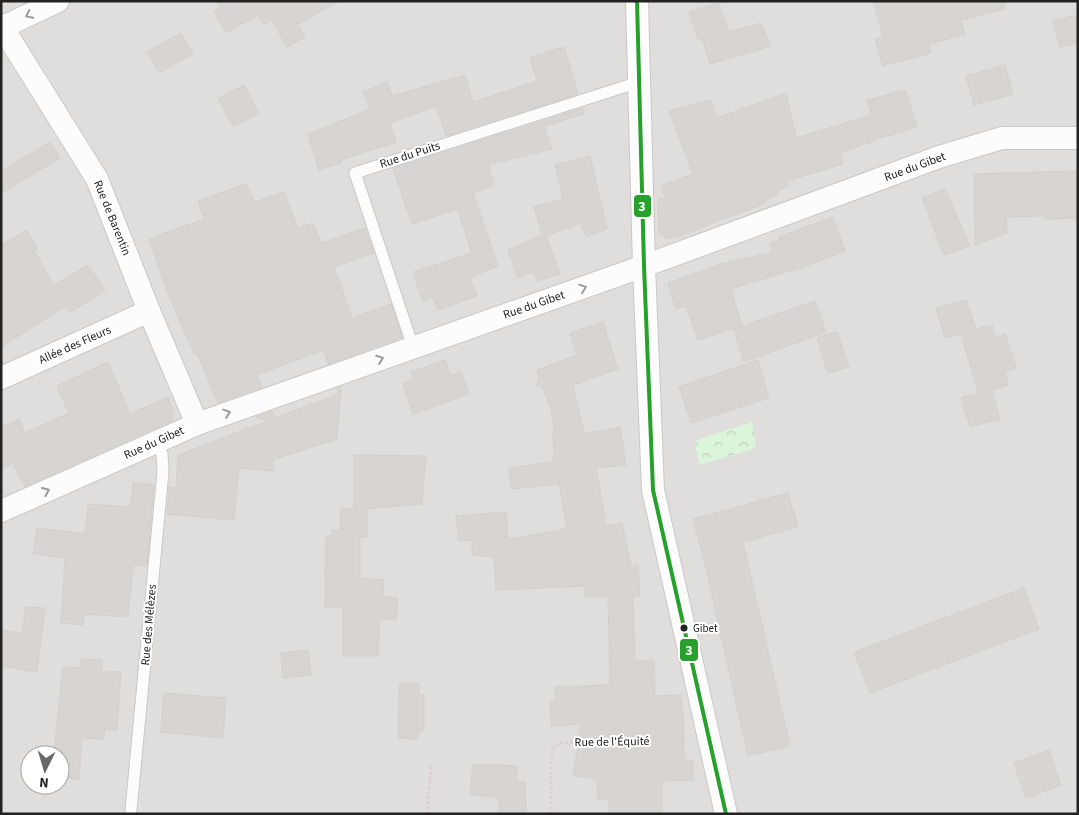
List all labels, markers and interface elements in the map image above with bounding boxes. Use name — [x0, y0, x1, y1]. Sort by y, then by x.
one-way arrow — [26, 9, 35, 19]
street label: Rue du Puits — [378, 137, 442, 173]
street label: Rue du Gibet — [882, 148, 948, 186]
street label: Rue de Barentin — [89, 178, 135, 258]
line badge: 3 — [633, 194, 652, 218]
text: 3 — [638, 197, 646, 217]
one-way arrow — [578, 284, 587, 294]
street label: Rue du Gibet — [501, 287, 567, 323]
street label: Allée des Fleurs — [36, 321, 114, 369]
one-way arrow — [375, 355, 384, 365]
one-way arrow — [222, 409, 231, 419]
street label: Rue du Gibet — [121, 422, 187, 464]
one-way arrow — [41, 487, 50, 498]
street label: Rue des Mélèzes — [137, 584, 161, 666]
place label: Gibet — [693, 621, 718, 636]
marker: Gibet — [679, 623, 689, 633]
line badge: 3 — [679, 638, 699, 662]
text: 3 — [685, 641, 693, 661]
street label: Rue de l'Équité — [574, 733, 650, 751]
north arrow — [20, 745, 70, 795]
text: N — [38, 772, 49, 792]

